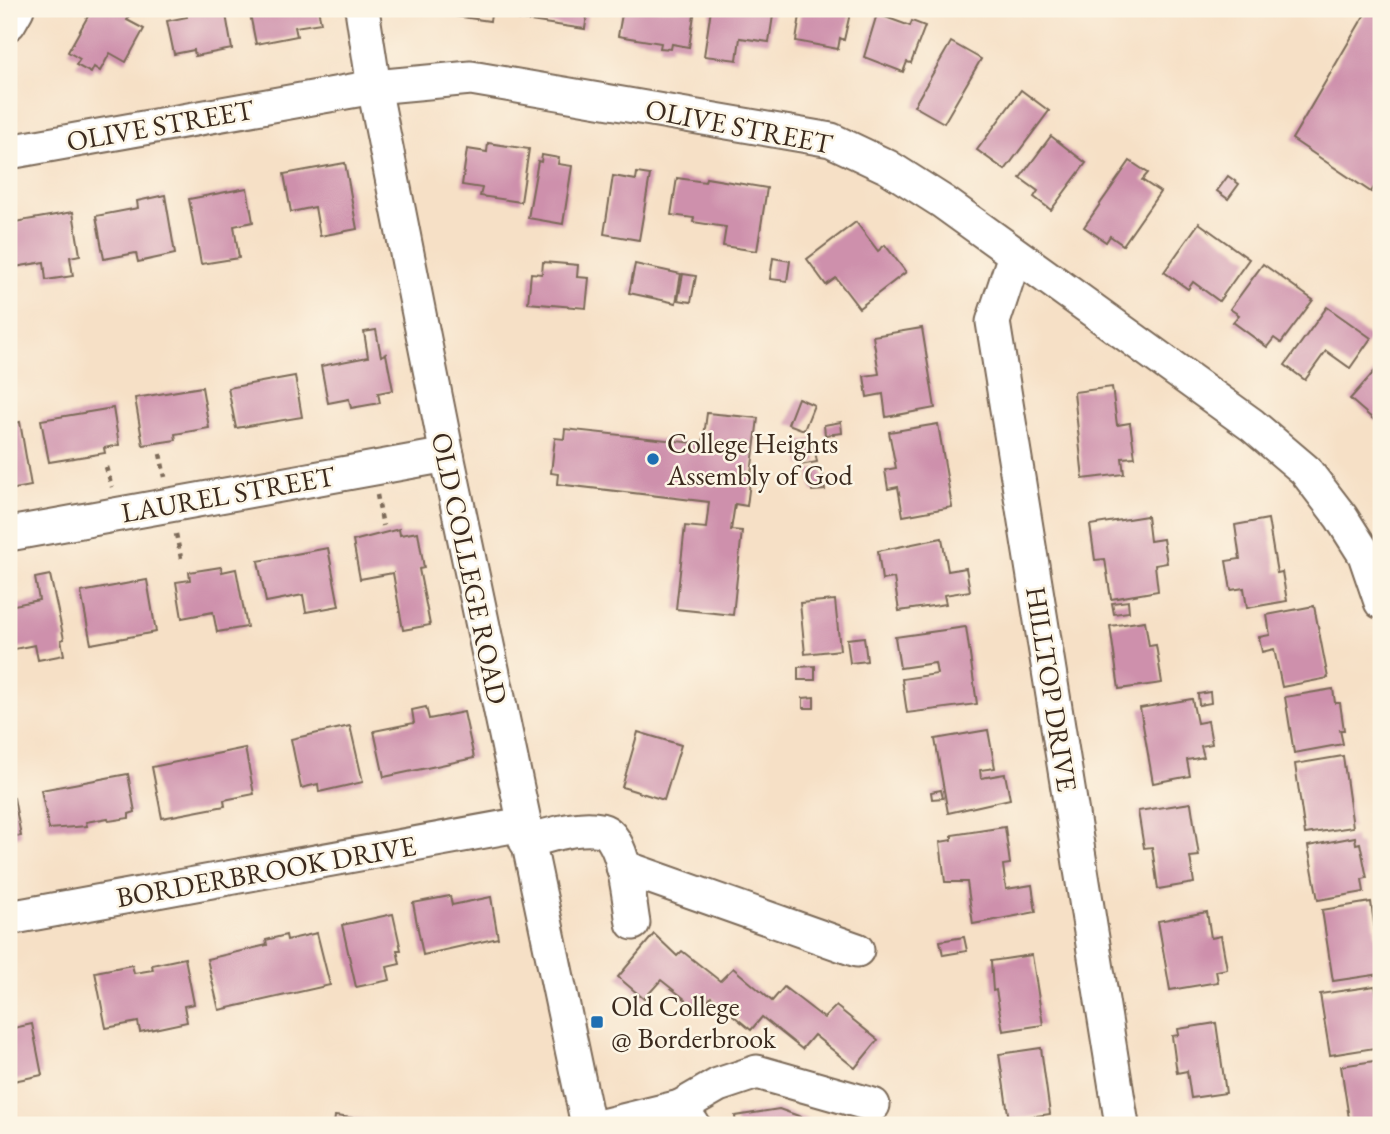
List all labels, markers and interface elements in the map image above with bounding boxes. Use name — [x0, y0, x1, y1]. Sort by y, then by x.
street label: OLIVE STREET — [643, 90, 836, 162]
street label: OLIVE STREET — [64, 91, 257, 159]
place label: College Heights Assembly of God — [666, 425, 853, 493]
street label: OLD COLLEGE ROAD — [424, 429, 516, 707]
marker: College Heights Assembly of God — [645, 451, 661, 467]
street label: LAUREL STREET — [118, 457, 338, 530]
street label: HILLTOP DRIVE — [1018, 584, 1086, 794]
street label: BORDERBROOK DRIVE — [113, 827, 419, 915]
place label: Old College @ Borderbrook — [611, 988, 777, 1056]
marker: Old College @ Borderbrook — [589, 1014, 605, 1030]

